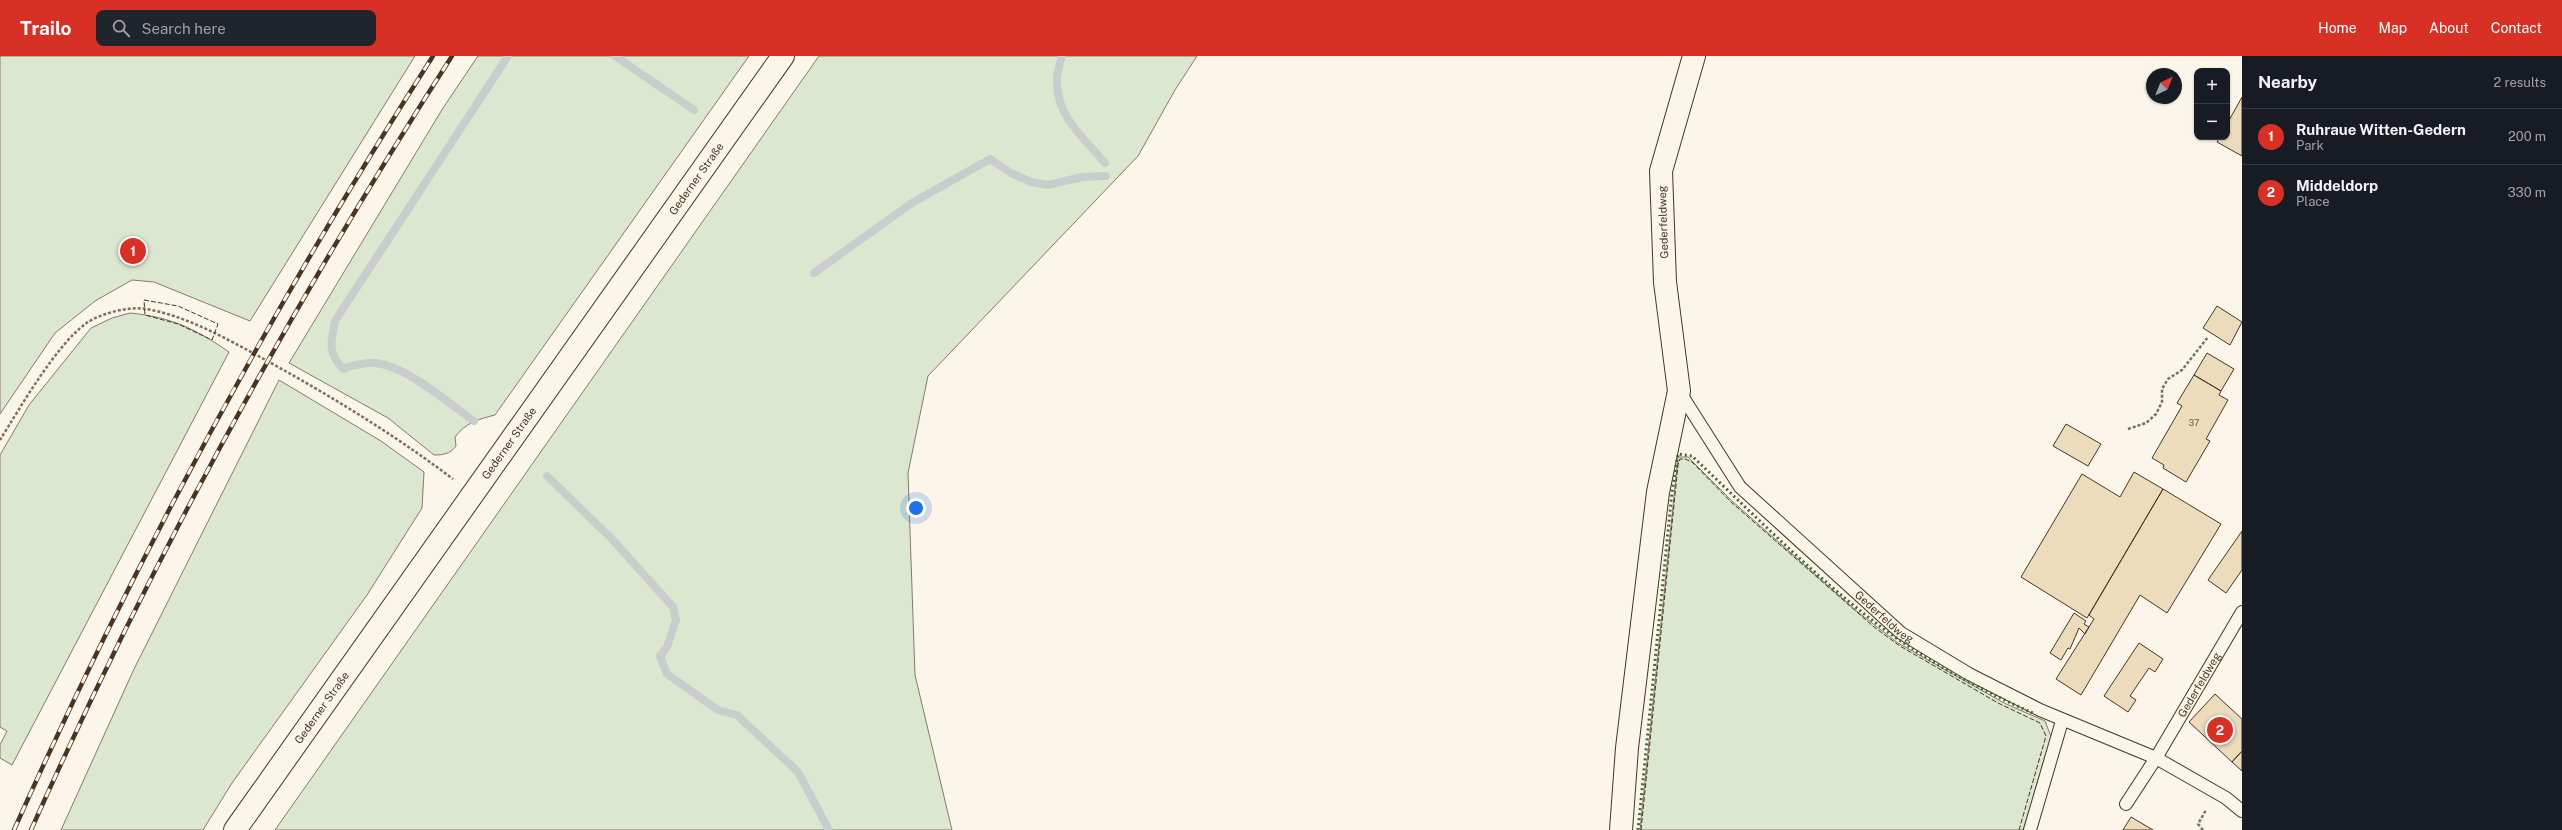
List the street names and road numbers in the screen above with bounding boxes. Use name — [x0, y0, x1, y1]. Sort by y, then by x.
street label: Gederner Straße — [667, 140, 726, 217]
street label: Gederfeldweg — [1656, 185, 1670, 259]
street label: Gederner Straße — [479, 405, 538, 481]
street label: Gederfeldweg — [1853, 588, 1916, 645]
street label: Gederfeldweg — [2175, 650, 2223, 719]
street label: Gederner Straße — [292, 669, 351, 746]

